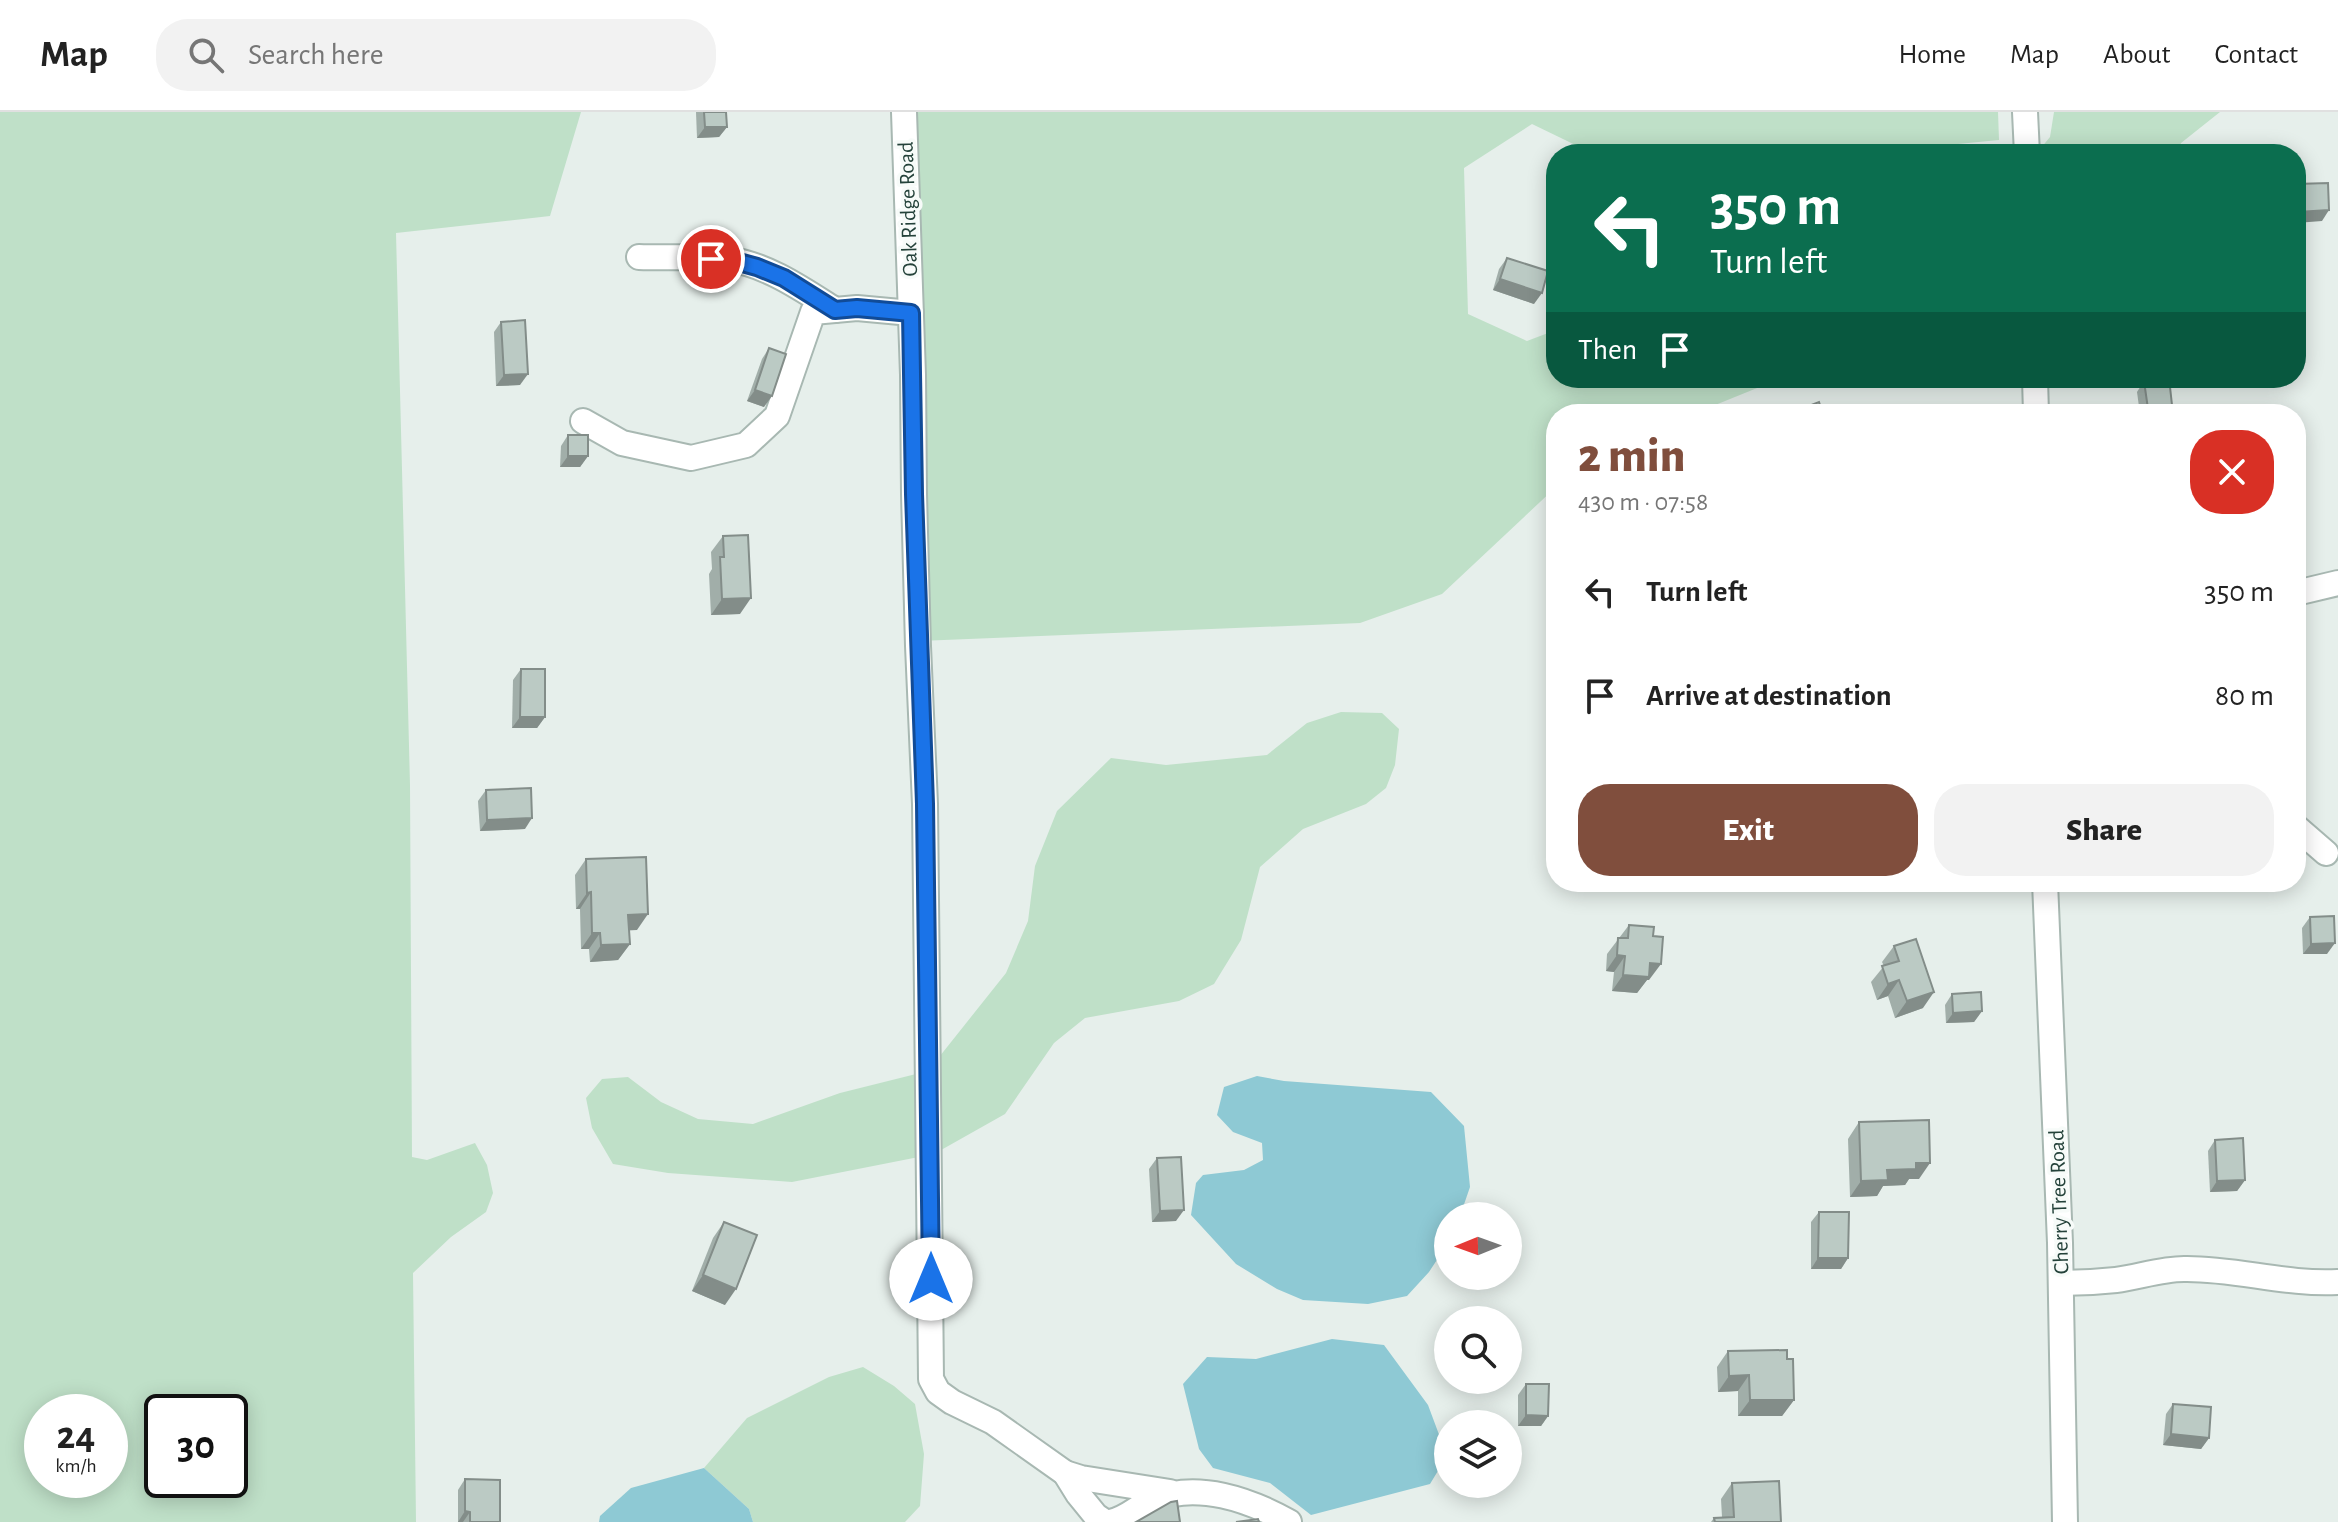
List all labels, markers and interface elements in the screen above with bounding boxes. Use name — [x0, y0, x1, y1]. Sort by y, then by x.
search box — [156, 19, 716, 91]
icon: search — [184, 33, 228, 77]
text: Map — [40, 36, 108, 74]
text: Search here — [248, 40, 384, 70]
text: Home — [1899, 41, 1966, 69]
text: Map — [2010, 41, 2059, 69]
text: About — [2103, 41, 2171, 69]
text: Contact — [2215, 41, 2298, 69]
street label: Oak Ridge Road — [895, 141, 921, 277]
icon: left — [1578, 176, 1682, 280]
text: 350 m — [1710, 179, 1841, 235]
pin — [677, 225, 745, 293]
icon: arrive — [689, 237, 733, 281]
text: Turn left — [1710, 244, 1827, 280]
icon: arrive — [1653, 328, 1697, 372]
text: Then — [1578, 335, 1637, 365]
button: close — [2190, 430, 2274, 514]
text: 2 min — [1578, 433, 1686, 481]
text: 430 m · 07:58 — [1578, 489, 1708, 515]
icon: left — [1578, 570, 1622, 614]
text: Turn left — [1646, 577, 1747, 607]
text: 350 m — [2204, 577, 2274, 607]
icon: arrive — [1578, 674, 1622, 718]
text: Arrive at destination — [1646, 681, 1892, 711]
text: 80 m — [2215, 681, 2274, 711]
button: Exit — [1578, 784, 1918, 876]
button: Share — [1934, 784, 2274, 876]
street label: Cherry Tree Road — [2045, 1129, 2073, 1275]
north arrow — [1434, 1202, 1522, 1290]
map controls — [1434, 1202, 1522, 1498]
position arrow — [889, 1237, 973, 1321]
button: search — [1434, 1306, 1522, 1394]
speed limit sign: 30 — [144, 1394, 248, 1498]
button: layers — [1434, 1410, 1522, 1498]
text: 24 — [57, 1416, 95, 1456]
text: km/h — [55, 1456, 97, 1476]

